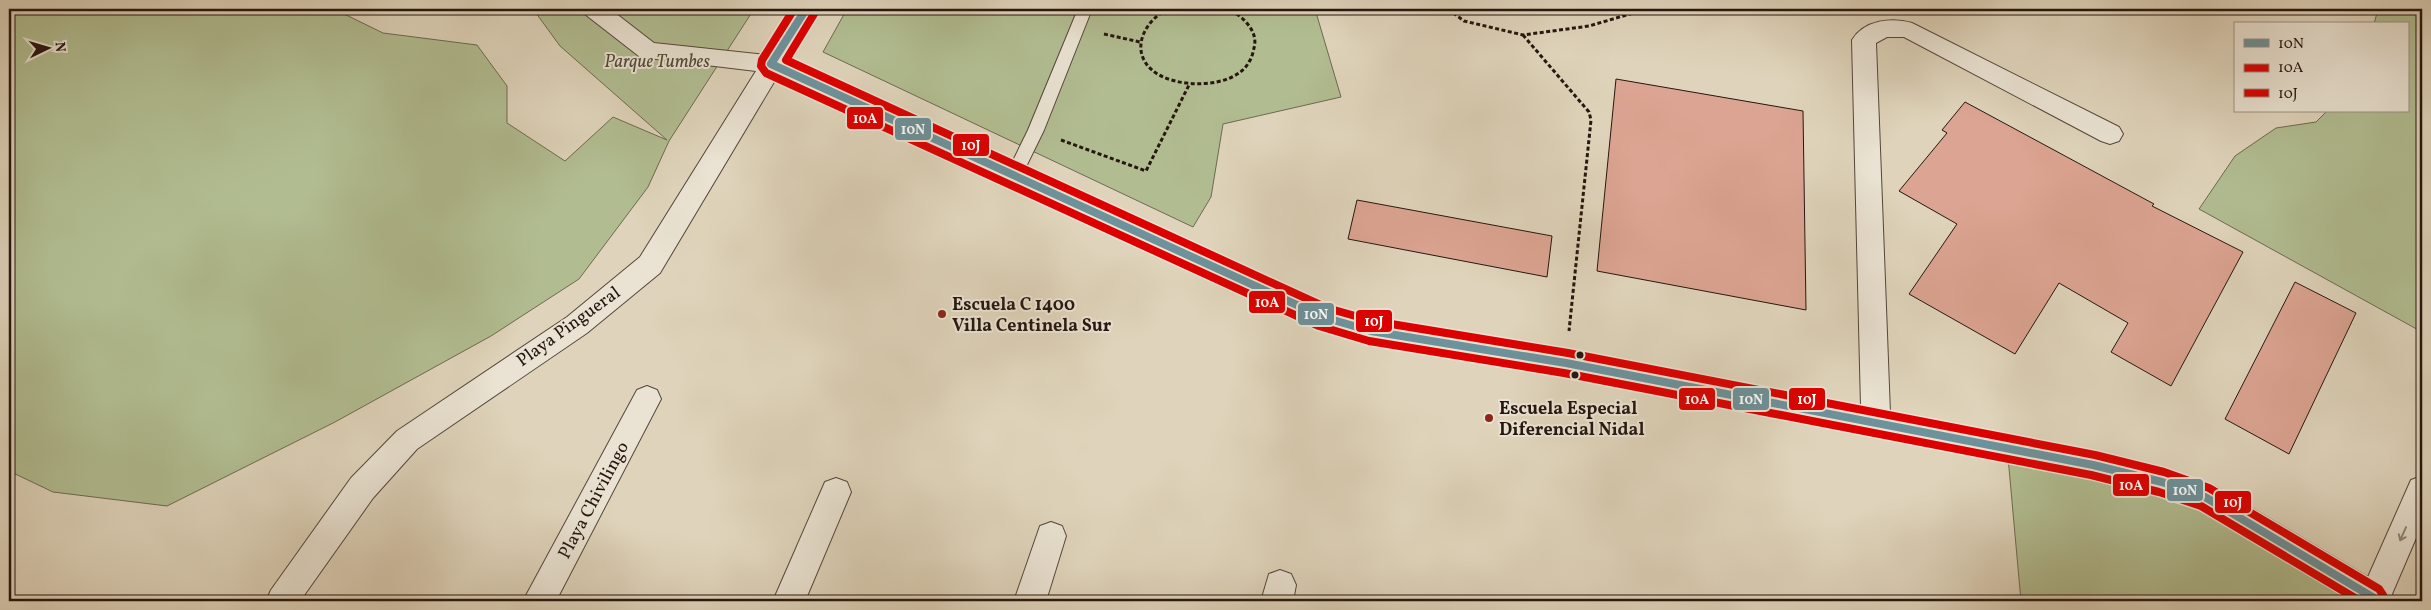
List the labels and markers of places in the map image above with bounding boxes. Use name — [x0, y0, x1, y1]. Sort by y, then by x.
place label: Escuela C 1400 Villa Centinela Sur — [952, 293, 1112, 339]
marker: Escuela C 1400 Villa Centinela Sur — [936, 308, 948, 320]
unlabelled marker — [1575, 350, 1585, 360]
unlabelled marker — [1570, 370, 1580, 380]
place label: Escuela Especial Diferencial Nidal — [1499, 397, 1645, 443]
marker: Escuela Especial Diferencial Nidal — [1483, 412, 1495, 424]

